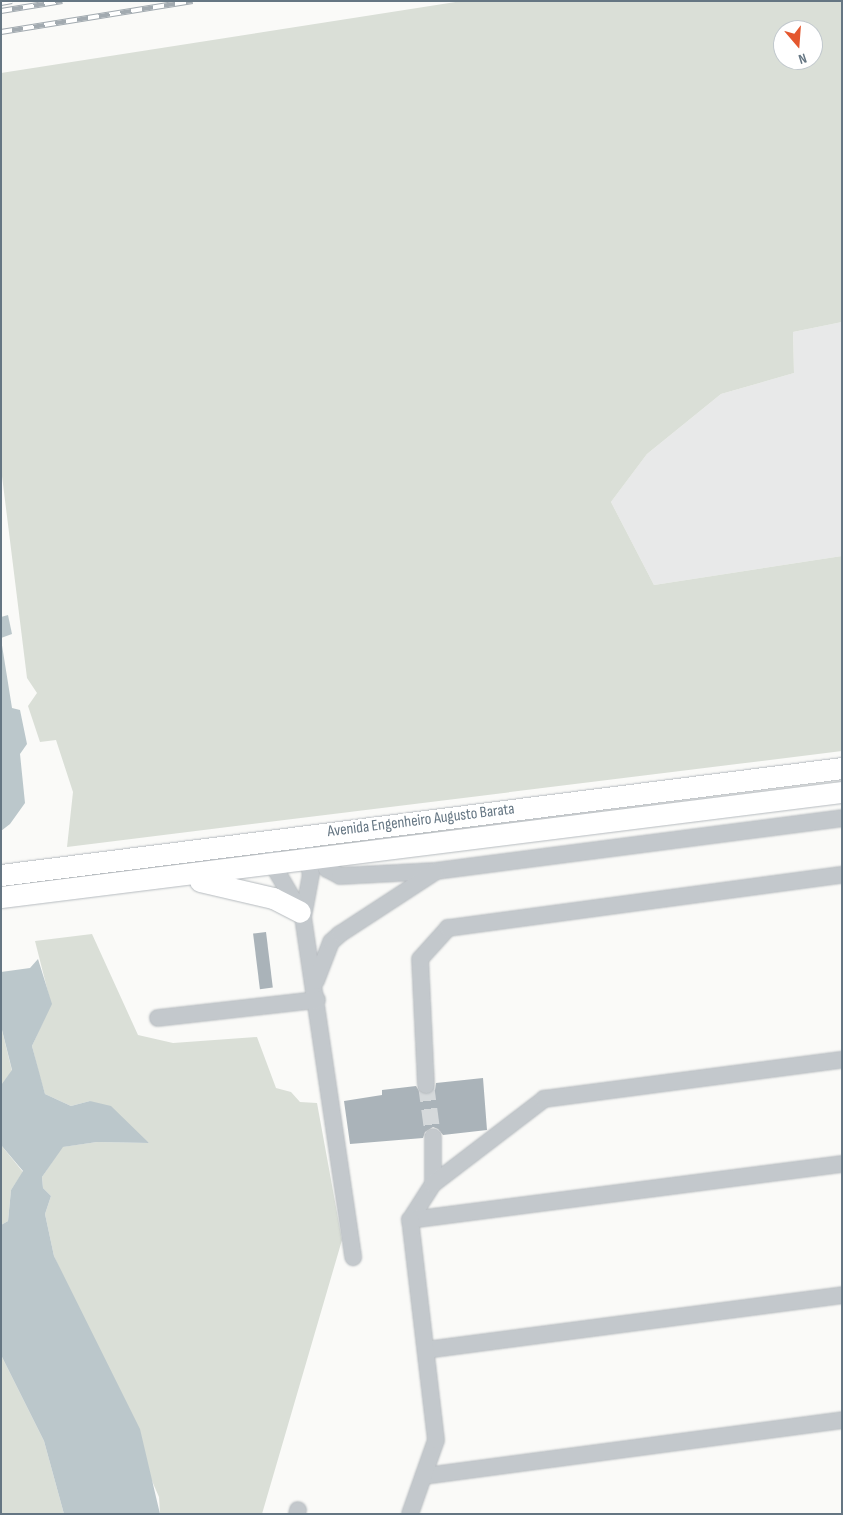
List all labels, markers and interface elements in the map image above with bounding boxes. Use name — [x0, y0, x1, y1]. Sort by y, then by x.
north arrow — [773, 20, 823, 70]
text: N — [796, 50, 809, 68]
street label: Avenida Engenheiro Augusto Barata — [326, 800, 516, 842]

